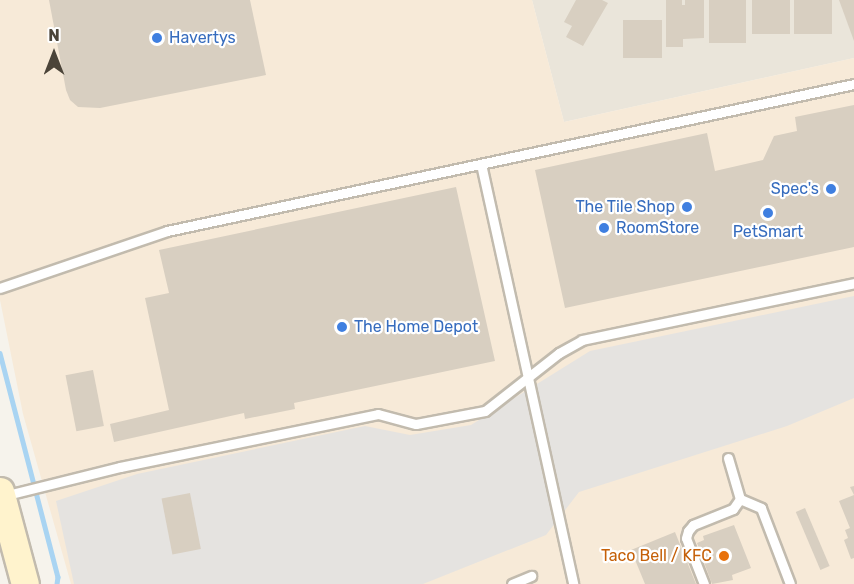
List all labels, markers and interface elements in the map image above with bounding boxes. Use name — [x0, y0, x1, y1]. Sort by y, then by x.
north arrow — [24, 24, 84, 84]
text: N — [48, 26, 60, 45]
place label: Havertys — [169, 28, 236, 48]
marker: Havertys — [150, 31, 164, 45]
place label: Spec's — [771, 179, 819, 199]
marker: Spec's — [824, 182, 838, 196]
place label: The Tile Shop — [575, 197, 675, 217]
marker: The Tile Shop — [680, 200, 694, 214]
marker: PetSmart — [761, 206, 775, 220]
place label: RoomStore — [616, 218, 699, 238]
marker: RoomStore — [597, 221, 611, 235]
place label: PetSmart — [733, 222, 803, 242]
place label: The Home Depot — [354, 317, 478, 337]
marker: The Home Depot — [335, 320, 349, 334]
place label: Taco Bell / KFC — [601, 546, 712, 566]
marker: Taco Bell / KFC — [717, 549, 731, 563]

